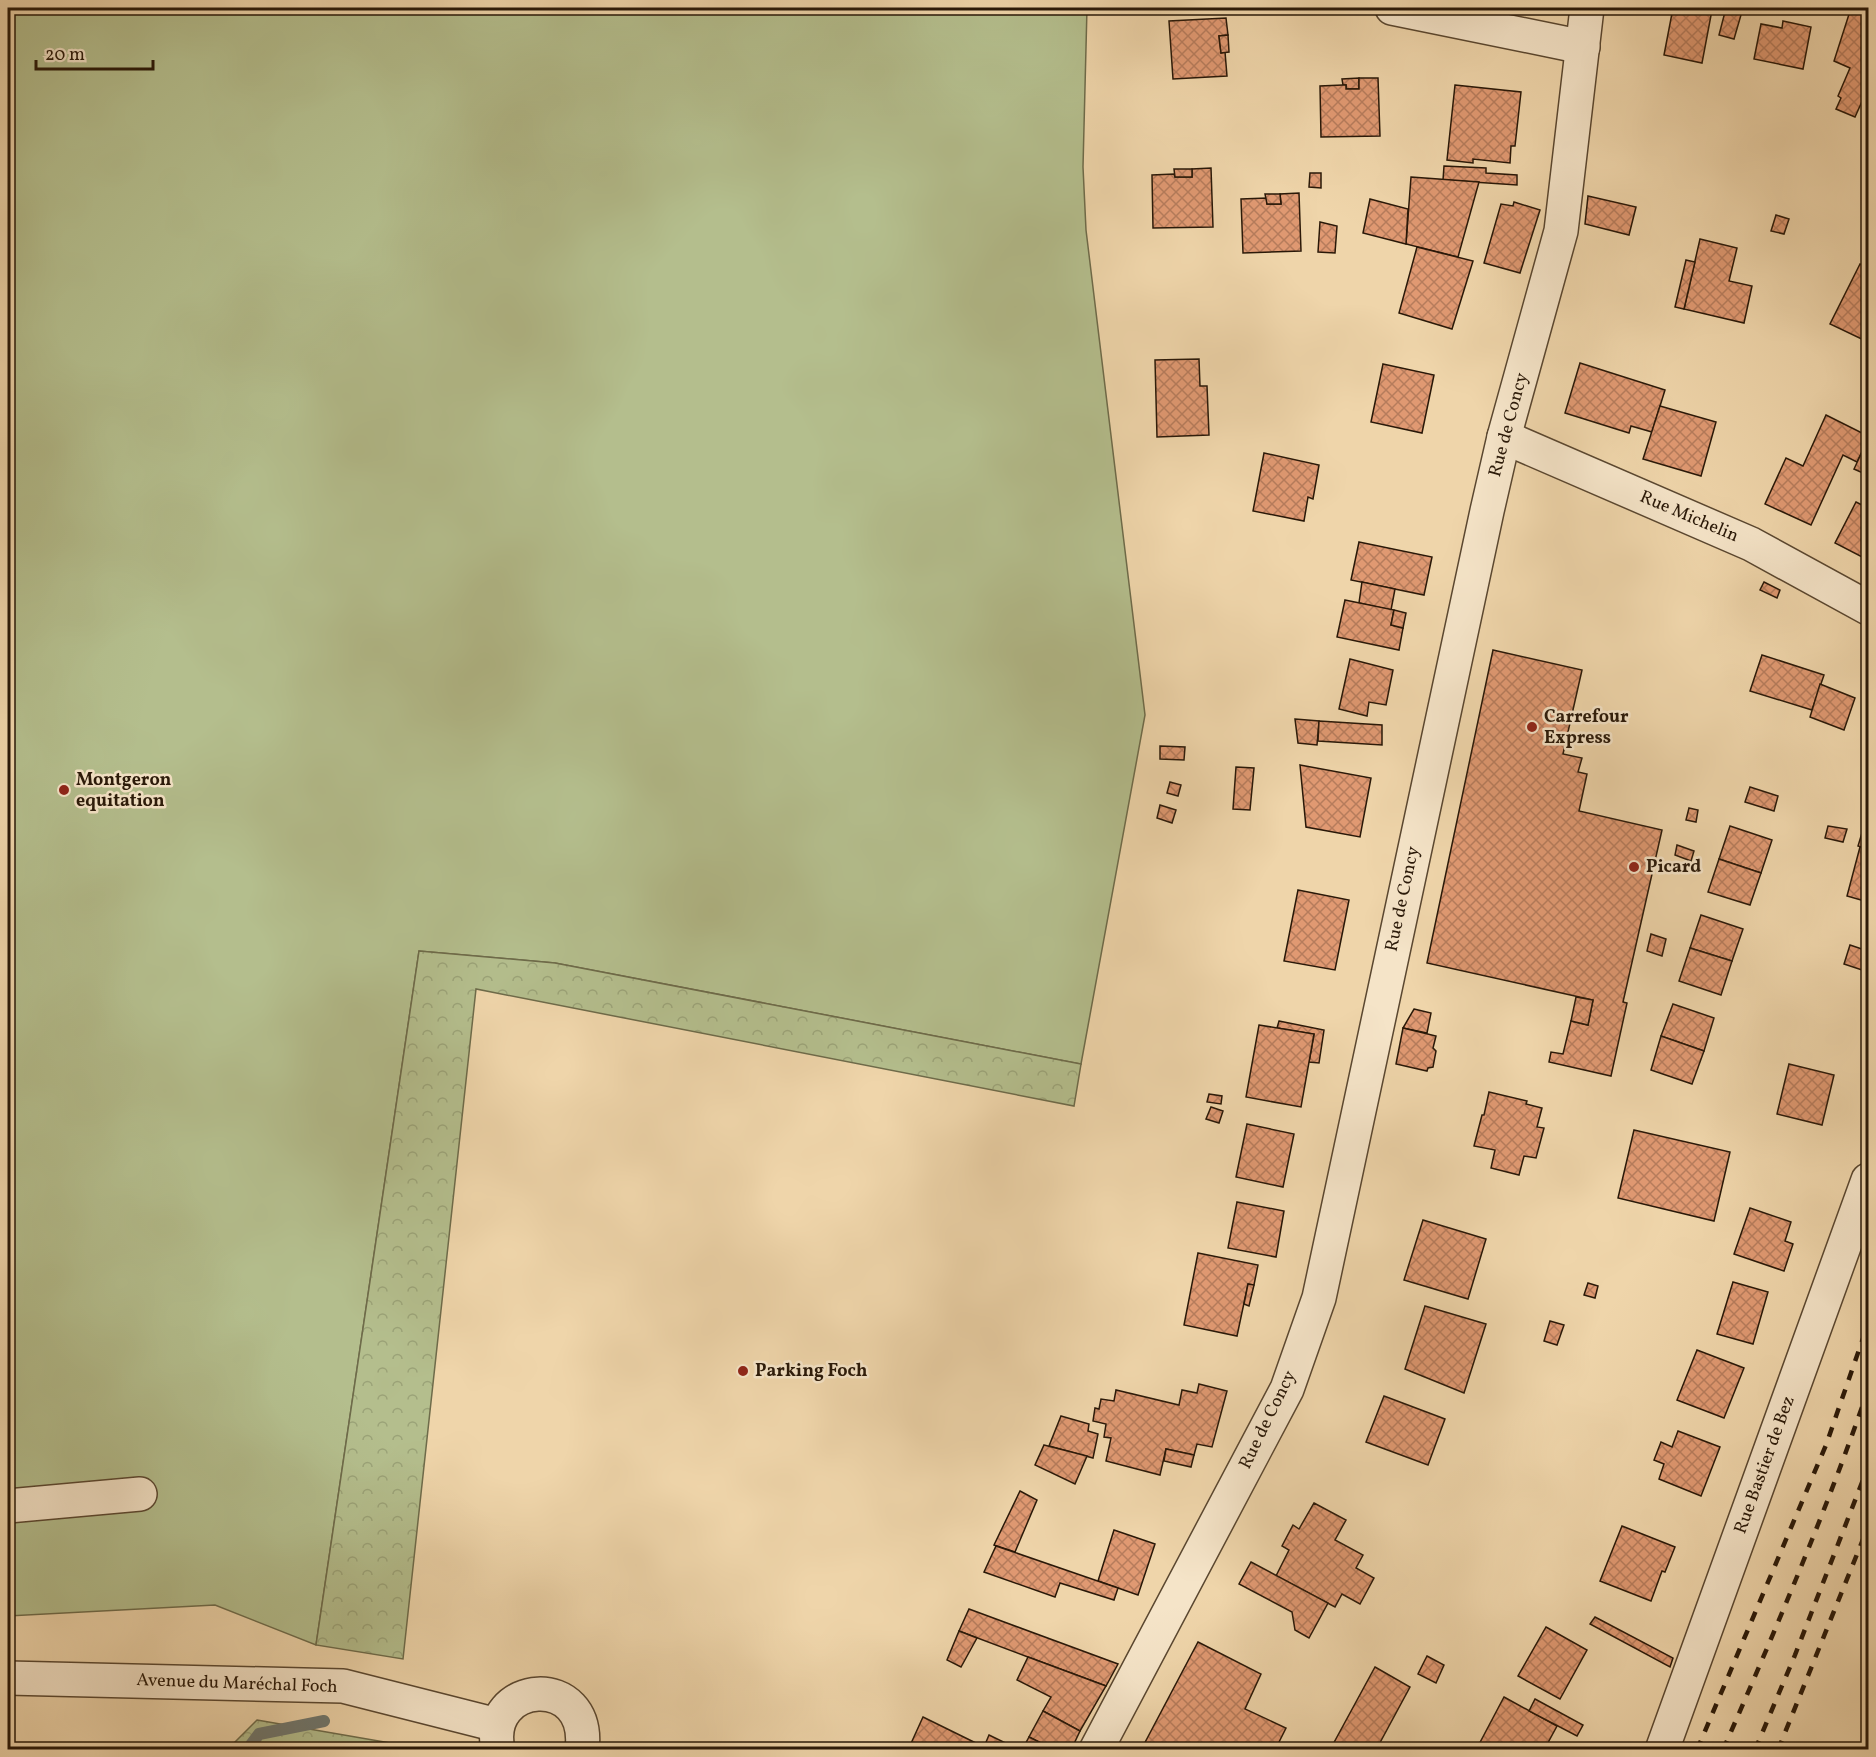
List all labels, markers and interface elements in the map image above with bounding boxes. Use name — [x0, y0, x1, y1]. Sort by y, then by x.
scale bar — [36, 33, 153, 71]
text: 20 m — [45, 43, 85, 68]
street label: Rue de Concy — [1483, 370, 1535, 480]
street label: Rue Michelin — [1636, 485, 1743, 549]
place label: Carrefour Express — [1544, 705, 1629, 751]
marker: Carrefour Express — [1525, 720, 1539, 734]
place label: Montgeron equitation — [76, 768, 172, 814]
marker: Montgeron equitation — [57, 783, 71, 797]
street label: Rue de Concy — [1380, 844, 1426, 954]
place label: Picard — [1646, 855, 1701, 880]
marker: Picard — [1627, 860, 1641, 874]
place label: Parking Foch — [755, 1359, 868, 1384]
marker: Parking Foch — [736, 1364, 750, 1378]
street label: Rue de Concy — [1233, 1366, 1303, 1473]
street label: Rue Bastier de Bez — [1728, 1393, 1802, 1537]
street label: Avenue du Maréchal Foch — [136, 1668, 338, 1700]

